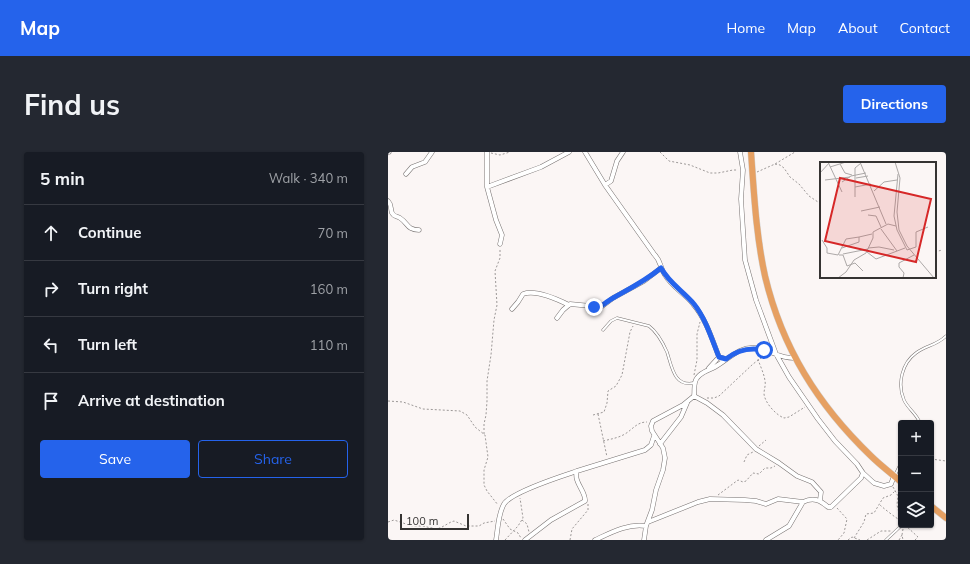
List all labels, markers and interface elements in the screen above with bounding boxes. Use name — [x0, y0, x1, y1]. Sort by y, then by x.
text: Map — [20, 16, 60, 40]
text: Home — [726, 19, 765, 37]
text: Map — [787, 19, 816, 37]
text: About — [838, 19, 878, 37]
text: Contact — [900, 19, 950, 37]
button: Directions — [843, 85, 946, 123]
text: Find us — [24, 87, 120, 122]
inset map — [820, 162, 936, 278]
text: 5 min — [40, 168, 85, 189]
text: Walk · 340 m — [269, 170, 348, 186]
icon: ahead — [40, 222, 62, 244]
text: Continue — [78, 223, 141, 242]
text: 70 m — [318, 225, 348, 241]
icon: right — [40, 278, 62, 300]
text: Turn right — [78, 279, 148, 298]
text: 160 m — [310, 281, 348, 297]
route end — [585, 298, 603, 316]
icon: left — [40, 334, 62, 356]
text: Turn left — [78, 335, 137, 354]
text: 110 m — [310, 337, 348, 353]
route start — [755, 341, 773, 359]
icon: arrive — [40, 390, 62, 412]
text: Arrive at destination — [78, 391, 225, 410]
map controls — [898, 420, 934, 528]
button: + — [898, 420, 934, 456]
button: Save — [40, 440, 190, 478]
button: Share — [198, 440, 348, 478]
button: − — [898, 456, 934, 492]
button: layers — [898, 492, 934, 528]
scale bar — [400, 512, 469, 531]
text: 100 m — [406, 514, 438, 528]

